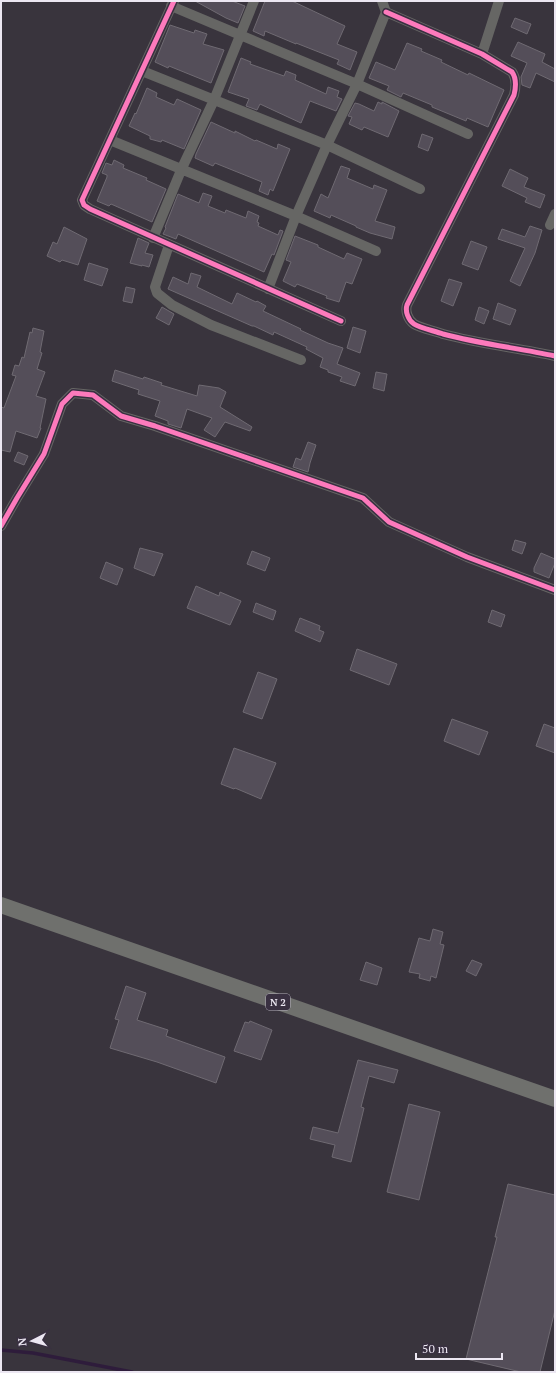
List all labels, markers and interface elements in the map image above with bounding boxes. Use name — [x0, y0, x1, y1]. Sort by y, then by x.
road number: N 2 — [266, 994, 290, 1010]
north arrow — [12, 1321, 52, 1361]
scale bar — [416, 1335, 502, 1361]
text: N — [15, 1337, 29, 1347]
text: 50 m — [422, 1341, 449, 1356]

